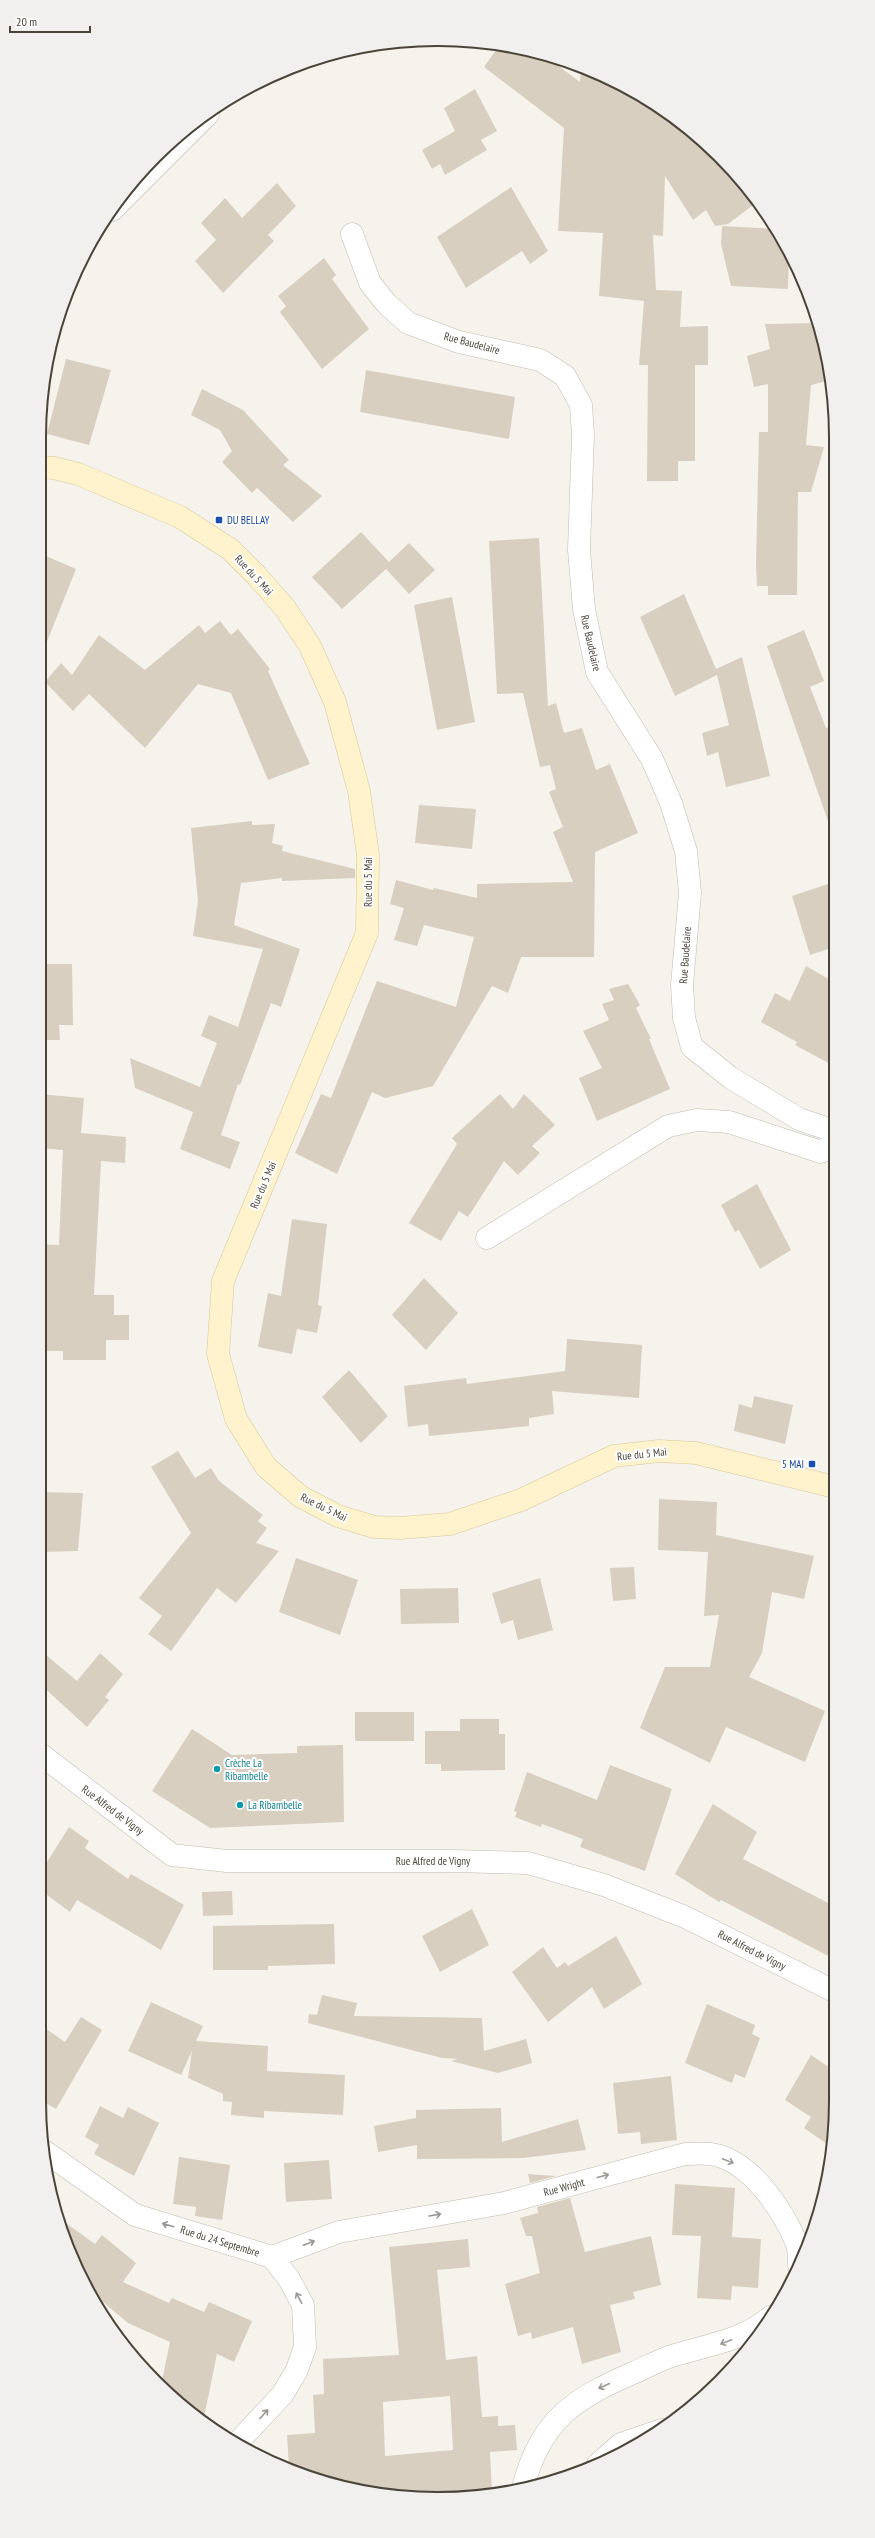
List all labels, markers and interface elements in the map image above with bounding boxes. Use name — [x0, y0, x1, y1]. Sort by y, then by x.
scale bar — [10, 8, 90, 34]
text: 20 m — [16, 14, 37, 29]
street label: Rue Baudelaire — [442, 329, 502, 357]
place label: DU BELLAY — [227, 513, 270, 527]
marker: DU BELLAY — [214, 515, 224, 525]
street label: Rue du 5 Mai — [232, 552, 276, 598]
street label: Rue Baudelaire — [578, 613, 604, 673]
street label: Rue du 5 Mai — [361, 857, 375, 907]
street label: Rue Baudelaire — [676, 925, 694, 984]
street label: Rue du 5 Mai — [247, 1159, 279, 1211]
street label: Rue du 5 Mai — [616, 1444, 668, 1464]
place label: 5 MAI — [782, 1457, 804, 1471]
marker: 5 MAI — [807, 1459, 817, 1469]
street label: Rue du 5 Mai — [299, 1490, 349, 1524]
place label: Crèche La Ribambelle — [225, 1756, 268, 1783]
marker: Crèche La Ribambelle — [212, 1764, 222, 1774]
street label: Rue Alfred de Vigny — [79, 1782, 148, 1839]
place label: La Ribambelle — [248, 1798, 303, 1812]
marker: La Ribambelle — [235, 1800, 245, 1810]
street label: Rue Alfred de Vigny — [396, 1854, 471, 1868]
street label: Rue Alfred de Vigny — [716, 1927, 789, 1974]
one-way arrow — [722, 2158, 734, 2165]
one-way arrow — [596, 2172, 609, 2180]
street label: Rue Wright — [542, 2175, 586, 2199]
one-way arrow — [428, 2211, 441, 2219]
one-way arrow — [162, 2221, 175, 2228]
street label: Rue du 24 Septembre — [179, 2222, 262, 2260]
one-way arrow — [302, 2239, 314, 2247]
one-way arrow — [295, 2292, 302, 2304]
one-way arrow — [721, 2338, 733, 2346]
one-way arrow — [599, 2382, 611, 2390]
one-way arrow — [259, 2409, 268, 2419]

